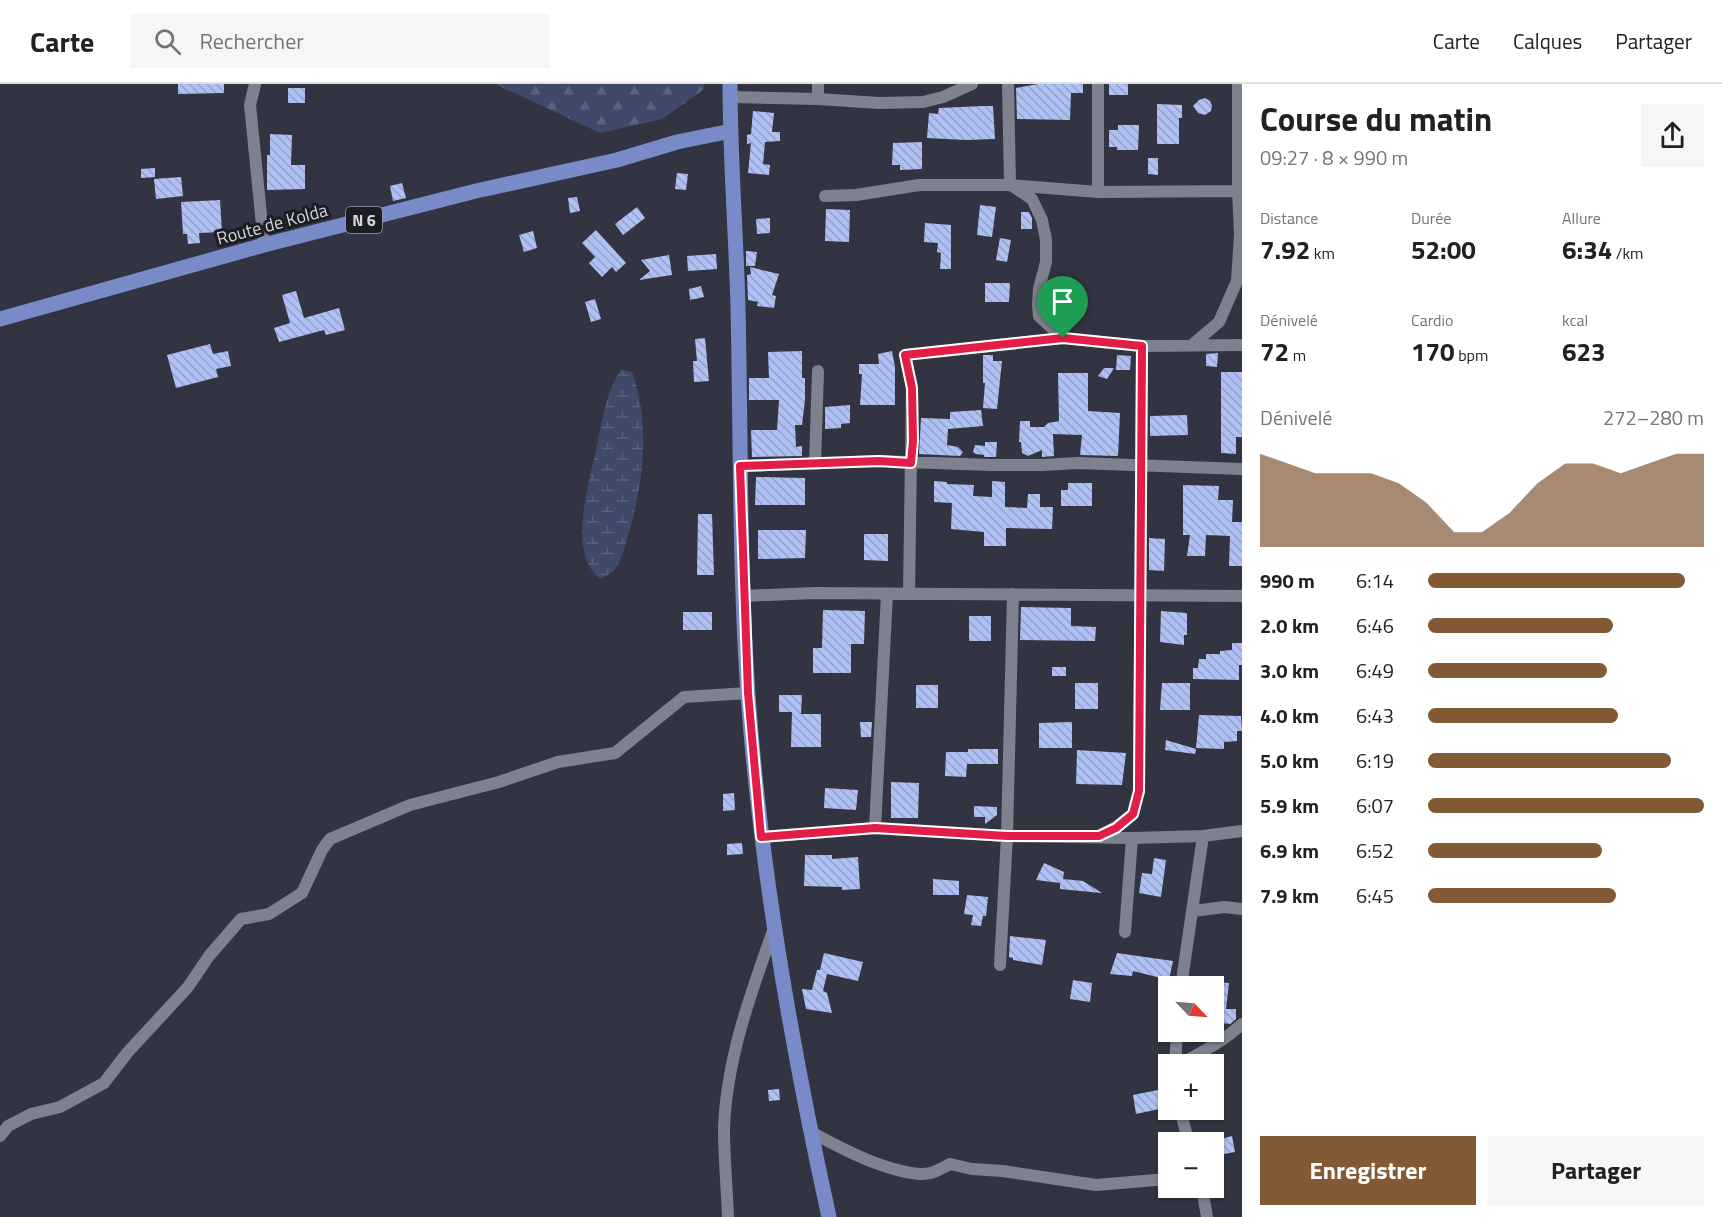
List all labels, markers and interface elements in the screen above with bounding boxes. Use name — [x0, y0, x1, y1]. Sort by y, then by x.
search box — [130, 14, 550, 68]
text: Carte — [30, 20, 94, 63]
text: Rechercher — [199, 24, 304, 58]
icon: search — [151, 25, 184, 58]
text: Carte — [1433, 25, 1480, 57]
text: Calques — [1513, 25, 1582, 57]
text: Partager — [1615, 25, 1692, 57]
text: Course du matin — [1260, 94, 1492, 144]
button: share — [1641, 104, 1704, 167]
text: 09:27 · 8 × 990 m — [1260, 142, 1408, 173]
street label: Route de Kolda — [213, 196, 331, 252]
text: Distance — [1260, 206, 1318, 230]
text: Durée — [1411, 206, 1451, 230]
text: Allure — [1562, 206, 1601, 230]
road number: N 6 — [346, 207, 382, 233]
text: 7.92 — [1260, 230, 1310, 269]
text: 52:00 — [1411, 230, 1476, 269]
text: 6:34 — [1562, 230, 1612, 269]
text: km — [1310, 241, 1335, 265]
text: /km — [1612, 241, 1644, 265]
pin — [1037, 276, 1088, 338]
icon: arrive — [1046, 285, 1079, 318]
text: Dénivelé — [1260, 308, 1318, 332]
text: Cardio — [1411, 308, 1453, 332]
text: kcal — [1562, 308, 1588, 332]
text: 72 — [1260, 332, 1289, 371]
text: 170 — [1411, 332, 1455, 371]
text: 623 — [1562, 332, 1606, 371]
text: m — [1289, 343, 1306, 367]
text: bpm — [1455, 343, 1488, 367]
text: Dénivelé — [1260, 402, 1332, 433]
text: 272–280 m — [1603, 402, 1704, 433]
text: 990 m — [1260, 565, 1315, 596]
text: 6:14 — [1356, 565, 1394, 596]
text: 2.0 km — [1260, 610, 1319, 641]
text: 6:46 — [1356, 610, 1394, 641]
text: 3.0 km — [1260, 655, 1319, 686]
text: 6:49 — [1356, 655, 1394, 686]
text: 4.0 km — [1260, 700, 1319, 731]
text: 6:43 — [1356, 700, 1394, 731]
text: 5.0 km — [1260, 745, 1319, 776]
text: 6:19 — [1356, 745, 1394, 776]
text: 5.9 km — [1260, 790, 1319, 821]
text: 6:07 — [1356, 790, 1394, 821]
text: 6.9 km — [1260, 835, 1319, 866]
text: 6:52 — [1356, 835, 1394, 866]
text: 7.9 km — [1260, 880, 1319, 911]
text: 6:45 — [1356, 880, 1394, 911]
north arrow — [1158, 976, 1224, 1042]
map controls — [1158, 976, 1224, 1198]
button: + — [1158, 1054, 1224, 1120]
button: − — [1158, 1132, 1224, 1198]
button: Enregistrer — [1260, 1136, 1476, 1205]
button: Partager — [1488, 1136, 1704, 1205]

